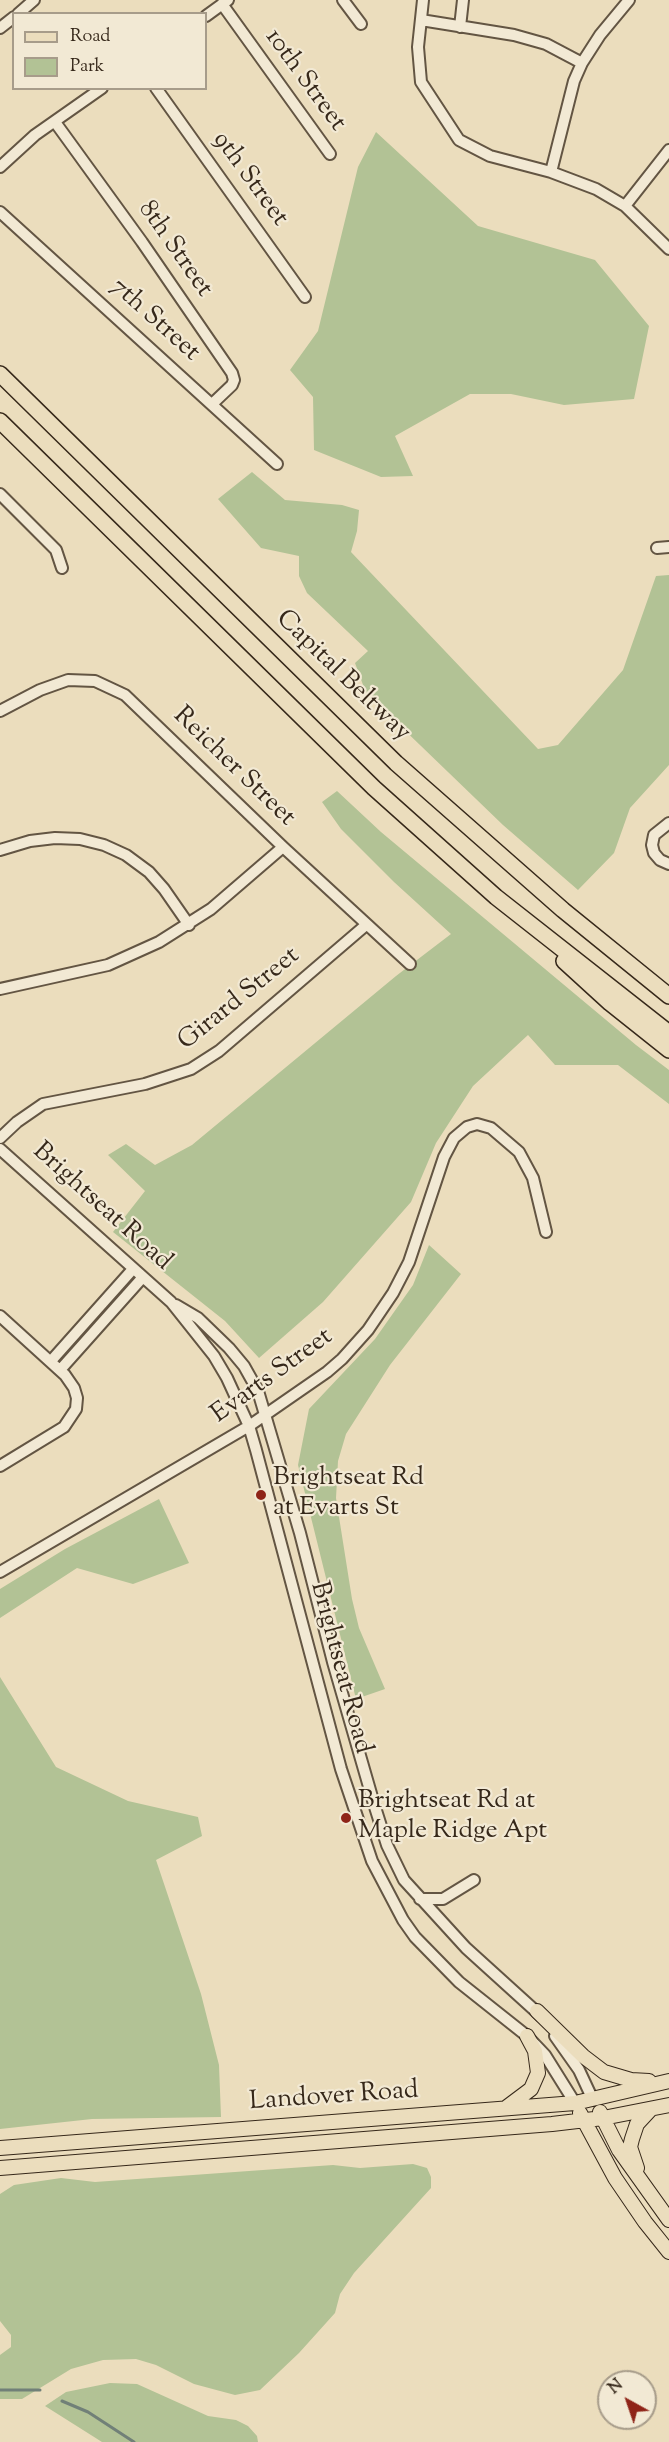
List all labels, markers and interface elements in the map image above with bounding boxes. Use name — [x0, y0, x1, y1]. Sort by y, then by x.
legend — [12, 12, 207, 90]
text: Road — [70, 24, 110, 50]
street label: 10th Street — [256, 24, 352, 138]
text: Park — [70, 54, 104, 80]
street label: 9th Street — [204, 127, 294, 233]
street label: 8th Street — [130, 196, 218, 304]
street label: 7th Street — [103, 273, 205, 369]
street label: Capital Beltway — [268, 605, 416, 749]
street label: Reicher Street — [165, 702, 301, 834]
street label: Girard Street — [173, 942, 307, 1058]
street label: Brightseat Road — [25, 1137, 177, 1279]
street label: Evarts Street — [206, 1323, 340, 1431]
place label: Brightseat Rd at Evarts St — [273, 1464, 424, 1526]
marker: Brightseat Rd at Evarts St — [254, 1488, 268, 1502]
street label: Brightseat Road — [301, 1579, 377, 1757]
place label: Brightseat Rd at Maple Ridge Apt — [358, 1787, 547, 1848]
marker: Brightseat Rd at Maple Ridge Apt — [339, 1811, 353, 1825]
street label: Landover Road — [248, 2077, 420, 2119]
north arrow — [597, 2370, 657, 2430]
text: N — [604, 2374, 629, 2400]

